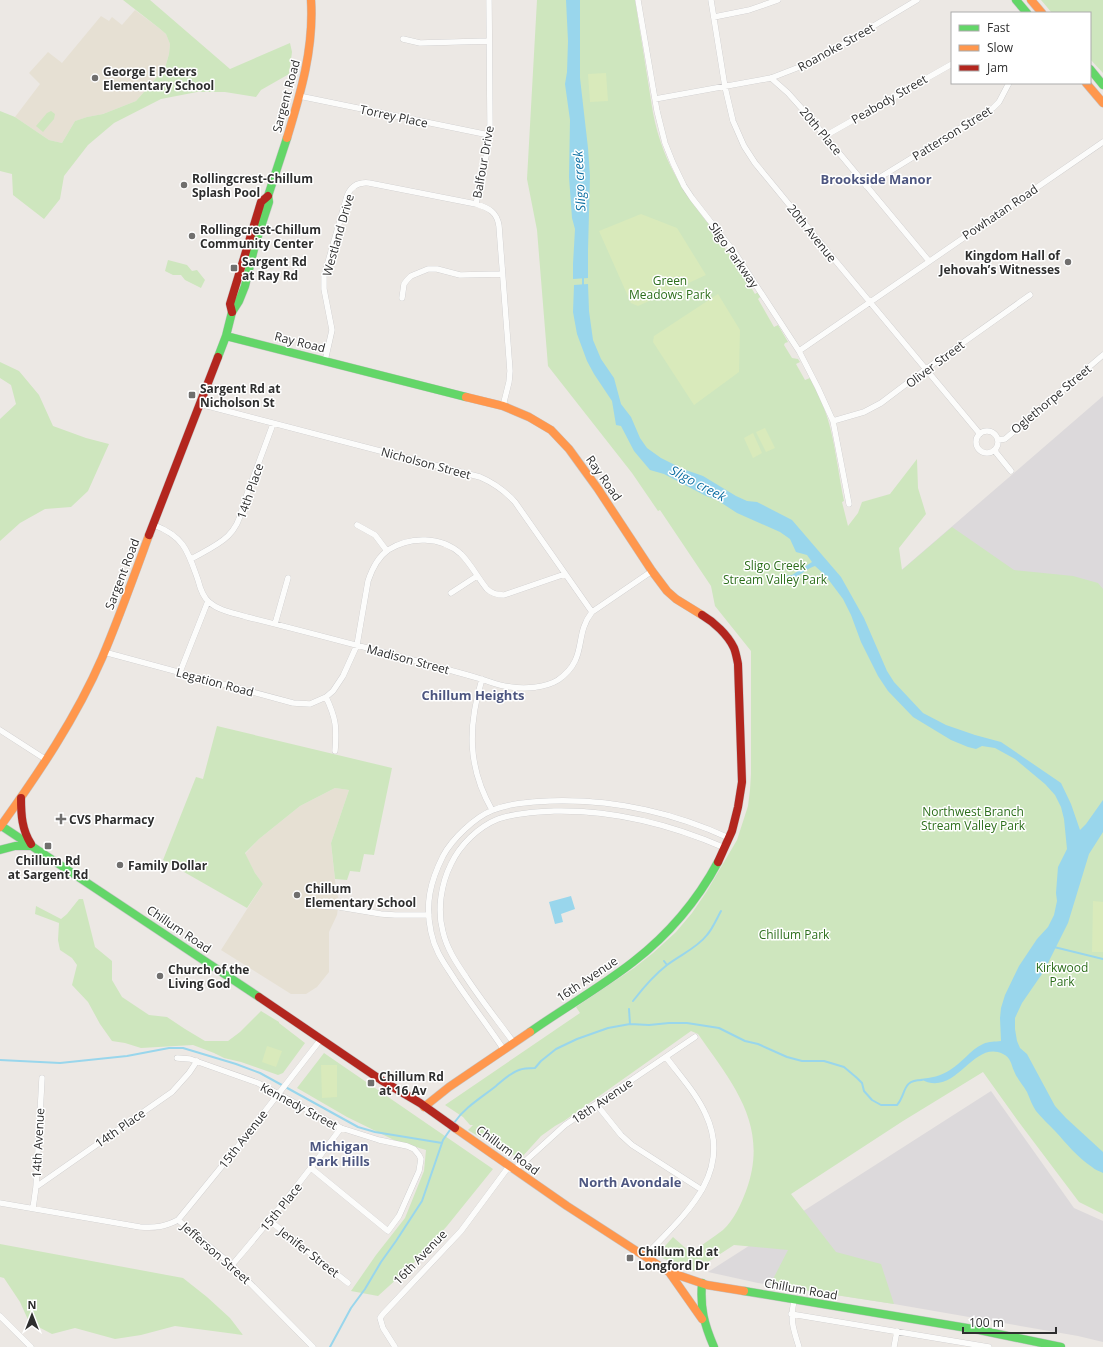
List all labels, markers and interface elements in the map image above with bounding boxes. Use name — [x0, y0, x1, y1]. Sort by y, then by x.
legend — [951, 12, 1091, 84]
street label: Roanoke Street — [794, 19, 878, 75]
text: Fast — [987, 19, 1010, 36]
text: Slow — [987, 39, 1014, 56]
street label: Sargent Road — [268, 58, 304, 134]
text: Jam — [986, 59, 1008, 76]
place label: George E Peters Elementary School — [103, 63, 214, 94]
street label: Peabody Street — [848, 70, 930, 128]
marker: George E Peters Elementary School — [90, 73, 100, 83]
street label: Torrey Place — [359, 101, 430, 132]
street label: Patterson Street — [909, 102, 995, 164]
street label: 20th Place — [796, 103, 846, 159]
street label: Balfour Drive — [468, 124, 498, 200]
water label: Sligo creek — [568, 149, 590, 212]
place label: Rollingcrest-Chillum Splash Pool — [192, 170, 313, 201]
district label: Brookside Manor — [820, 170, 932, 188]
marker: Rollingcrest-Chillum Splash Pool — [179, 180, 189, 190]
street label: Powhatan Road — [959, 180, 1041, 244]
street label: Westland Drive — [318, 192, 358, 278]
street label: 20th Avenue — [783, 200, 841, 266]
street label: Sligo Parkway — [705, 219, 763, 292]
place label: Rollingcrest-Chillum Community Center — [200, 221, 321, 252]
marker: Rollingcrest-Chillum Community Center — [187, 231, 197, 241]
place label: Kingdom Hall of Jehovah’s Witnesses — [939, 247, 1061, 278]
place label: Sargent Rd at Ray Rd — [242, 253, 307, 284]
marker: Kingdom Hall of Jehovah’s Witnesses — [1063, 257, 1073, 267]
marker: Sargent Rd at Ray Rd — [229, 263, 239, 273]
park label: Green Meadows Park — [629, 272, 712, 303]
street label: Ray Road — [273, 327, 327, 357]
street label: Oliver Street — [902, 336, 968, 392]
street label: Oglethorpe Street — [1007, 360, 1095, 438]
place label: Sargent Rd at Nicholson St — [200, 380, 280, 411]
marker: Sargent Rd at Nicholson St — [187, 390, 197, 400]
street label: Nicholson Street — [379, 443, 473, 483]
street label: Ray Road — [582, 452, 626, 504]
street label: 14th Place — [233, 461, 268, 521]
water label: Sligo creek — [667, 461, 730, 506]
street label: Sargent Road — [101, 536, 143, 612]
park label: Sligo Creek Stream Valley Park — [723, 557, 828, 588]
street label: Madison Street — [365, 640, 451, 678]
street label: Legation Road — [174, 663, 256, 701]
district label: Chillum Heights — [421, 686, 525, 704]
park label: Northwest Branch Stream Valley Park — [921, 803, 1026, 834]
place label: CVS Pharmacy — [69, 811, 154, 828]
marker: CVS Pharmacy — [56, 814, 66, 824]
marker: Chillum Rd at Sargent Rd — [43, 841, 53, 851]
place label: Chillum Rd at Sargent Rd — [8, 852, 88, 883]
place label: Family Dollar — [128, 857, 208, 874]
marker: Family Dollar — [115, 860, 125, 870]
place label: Chillum Elementary School — [305, 880, 416, 911]
marker: Chillum Elementary School — [292, 890, 302, 900]
street label: Chillum Road — [143, 901, 215, 957]
park label: Chillum Park — [759, 926, 830, 943]
street label: 16th Avenue — [553, 952, 621, 1006]
park label: Kirkwood Park — [1036, 959, 1088, 990]
place label: Church of the Living God — [168, 961, 249, 992]
marker: Church of the Living God — [155, 971, 165, 981]
place label: Chillum Rd at 16 Av — [379, 1068, 444, 1099]
street label: 18th Avenue — [568, 1074, 636, 1128]
street label: Kennedy Street — [257, 1078, 341, 1134]
marker: Chillum Rd at 16 Av — [366, 1078, 376, 1088]
street label: 14th Place — [91, 1104, 149, 1152]
street label: 15th Avenue — [215, 1106, 271, 1172]
street label: 14th Avenue — [28, 1107, 48, 1179]
street label: Chillum Road — [473, 1121, 543, 1179]
district label: Michigan Park Hills — [308, 1137, 370, 1170]
district label: North Avondale — [579, 1173, 682, 1191]
street label: 15th Place — [256, 1179, 306, 1235]
street label: Jefferson Street — [177, 1218, 254, 1288]
street label: Jenifer Street — [274, 1222, 343, 1281]
street label: 16th Avenue — [389, 1226, 451, 1288]
place label: Chillum Rd at Longford Dr — [638, 1243, 718, 1274]
marker: Chillum Rd at Longford Dr — [625, 1253, 635, 1263]
street label: Chillum Road — [763, 1274, 839, 1304]
north arrow — [12, 1295, 52, 1335]
text: N — [28, 1297, 36, 1312]
scale bar — [963, 1309, 1056, 1335]
text: 100 m — [969, 1314, 1004, 1331]

